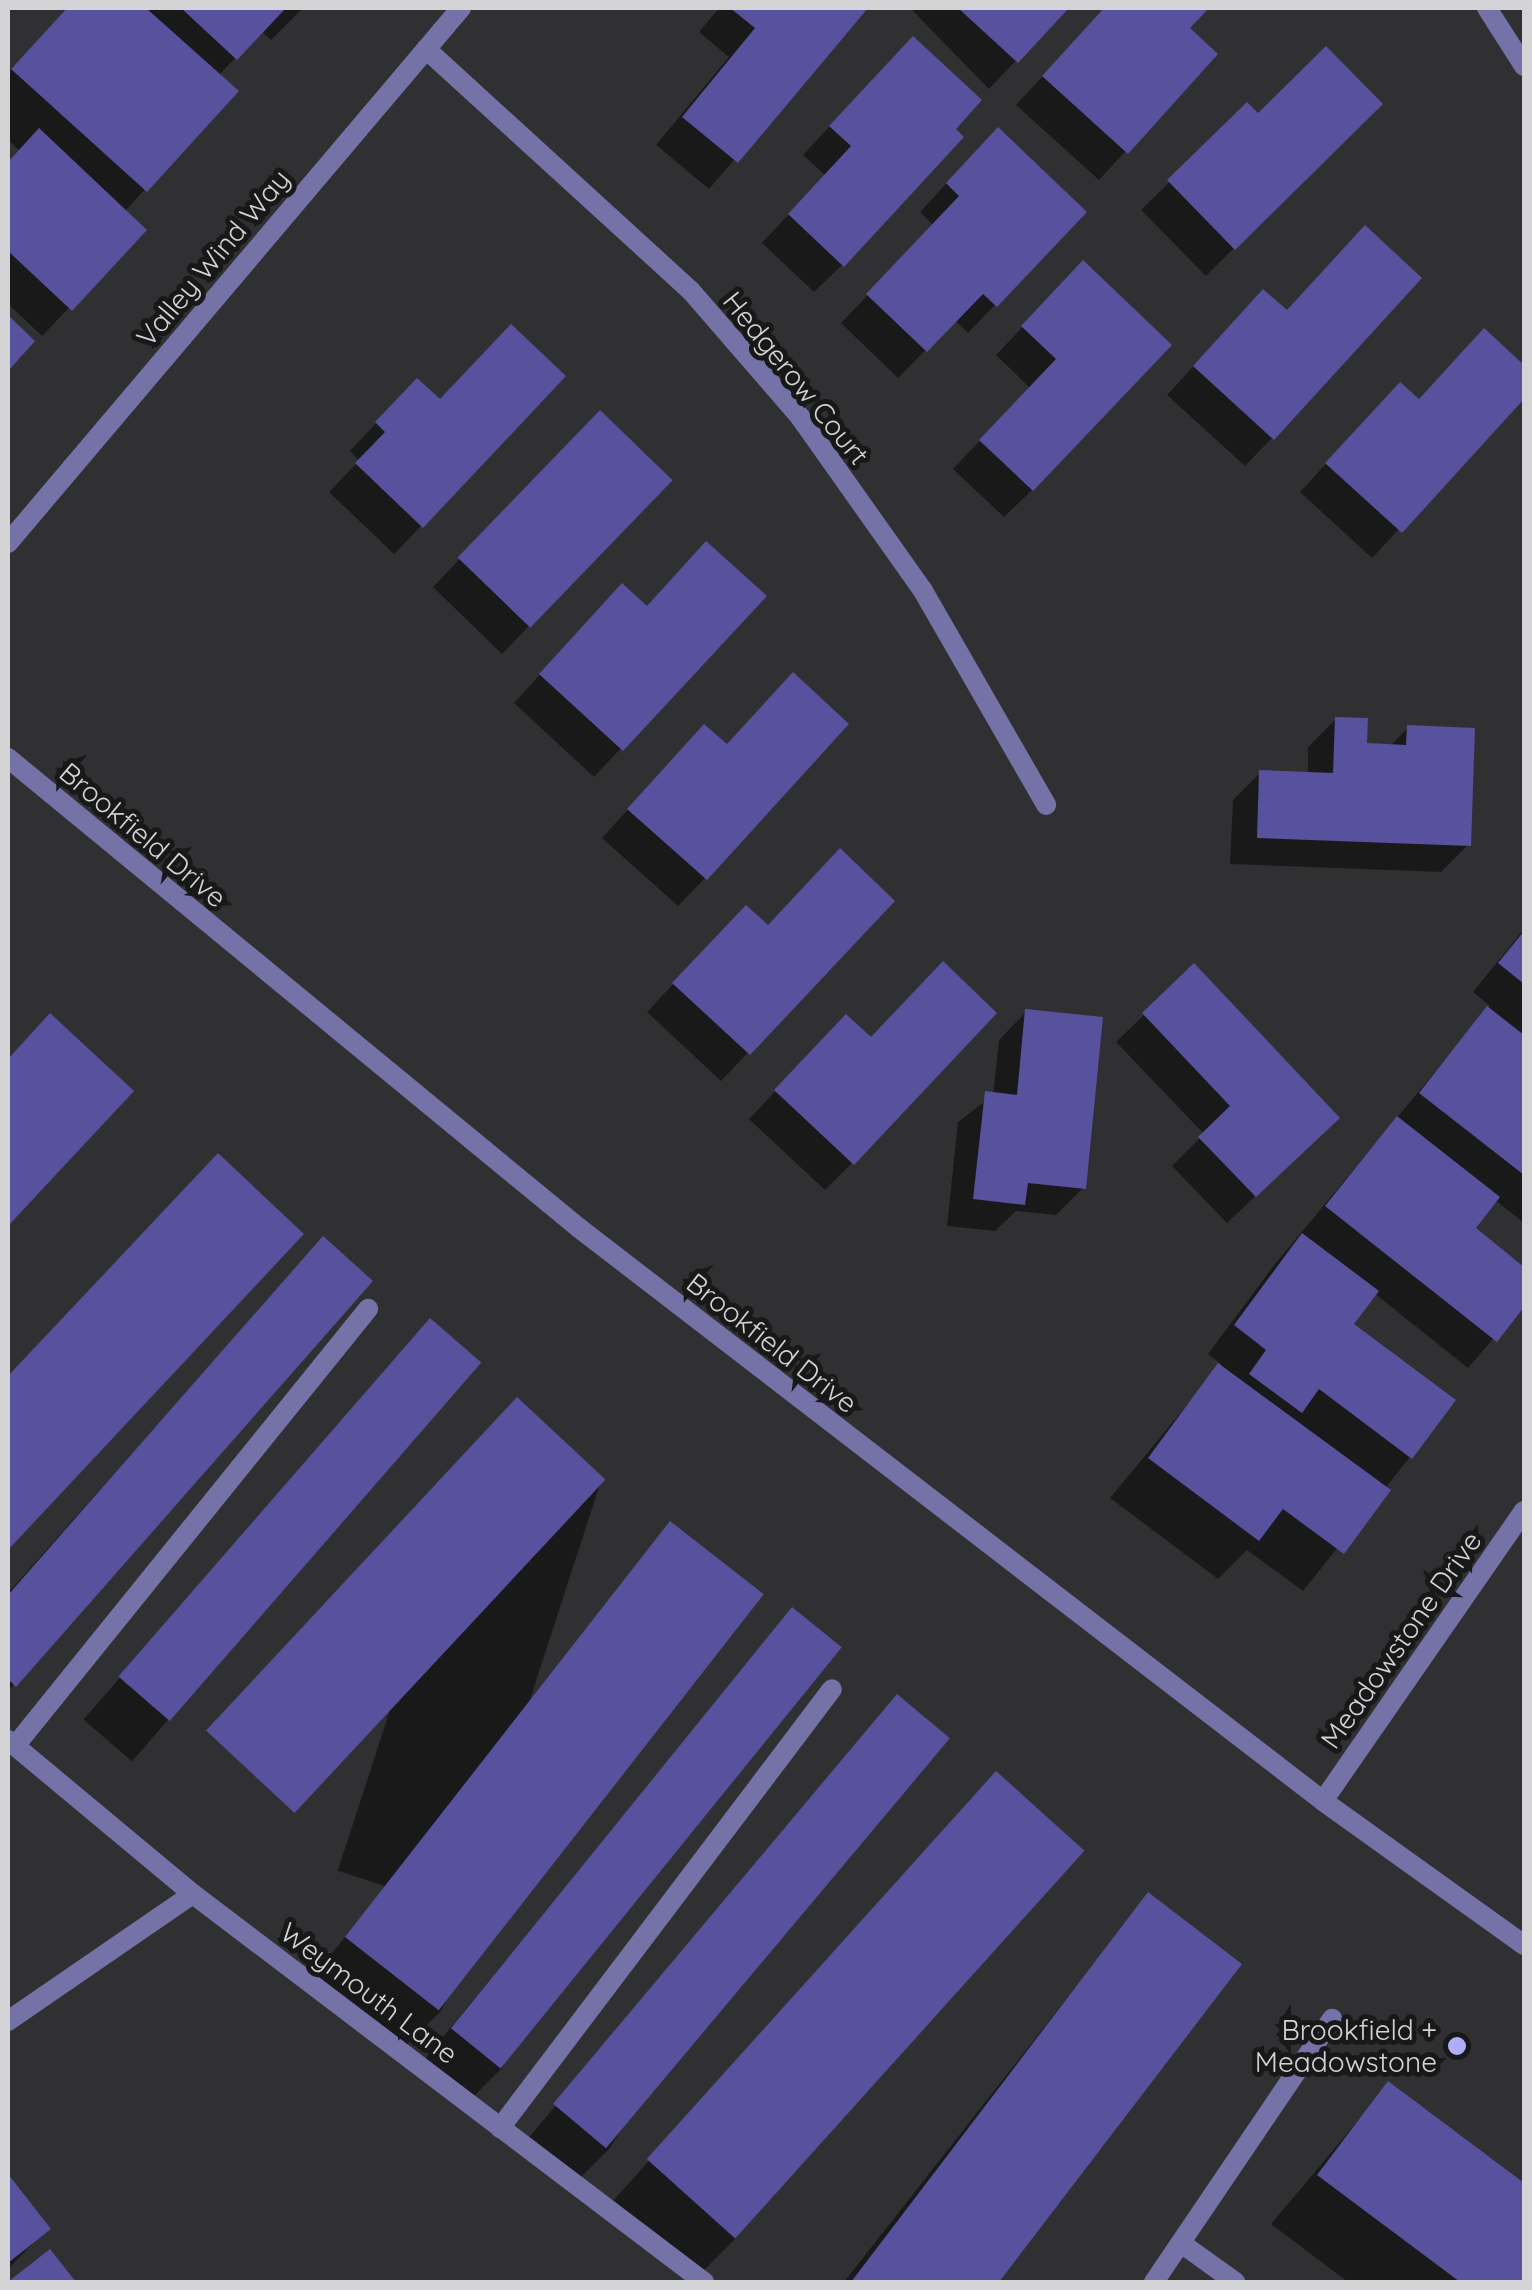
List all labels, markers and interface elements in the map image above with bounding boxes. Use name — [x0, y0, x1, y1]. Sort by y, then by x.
street label: Valley Wind Way — [129, 163, 297, 353]
street label: Hedgerow Court — [716, 285, 876, 471]
street label: Brookfield Drive — [53, 756, 233, 914]
street label: Brookfield Drive — [680, 1266, 864, 1420]
street label: Meadowstone Drive — [1313, 1525, 1489, 1755]
street label: Weymouth Lane — [274, 1915, 464, 2071]
place label: Brookfield + Meadowstone — [1255, 2013, 1437, 2079]
marker: Brookfield + Meadowstone — [1446, 2035, 1468, 2057]

